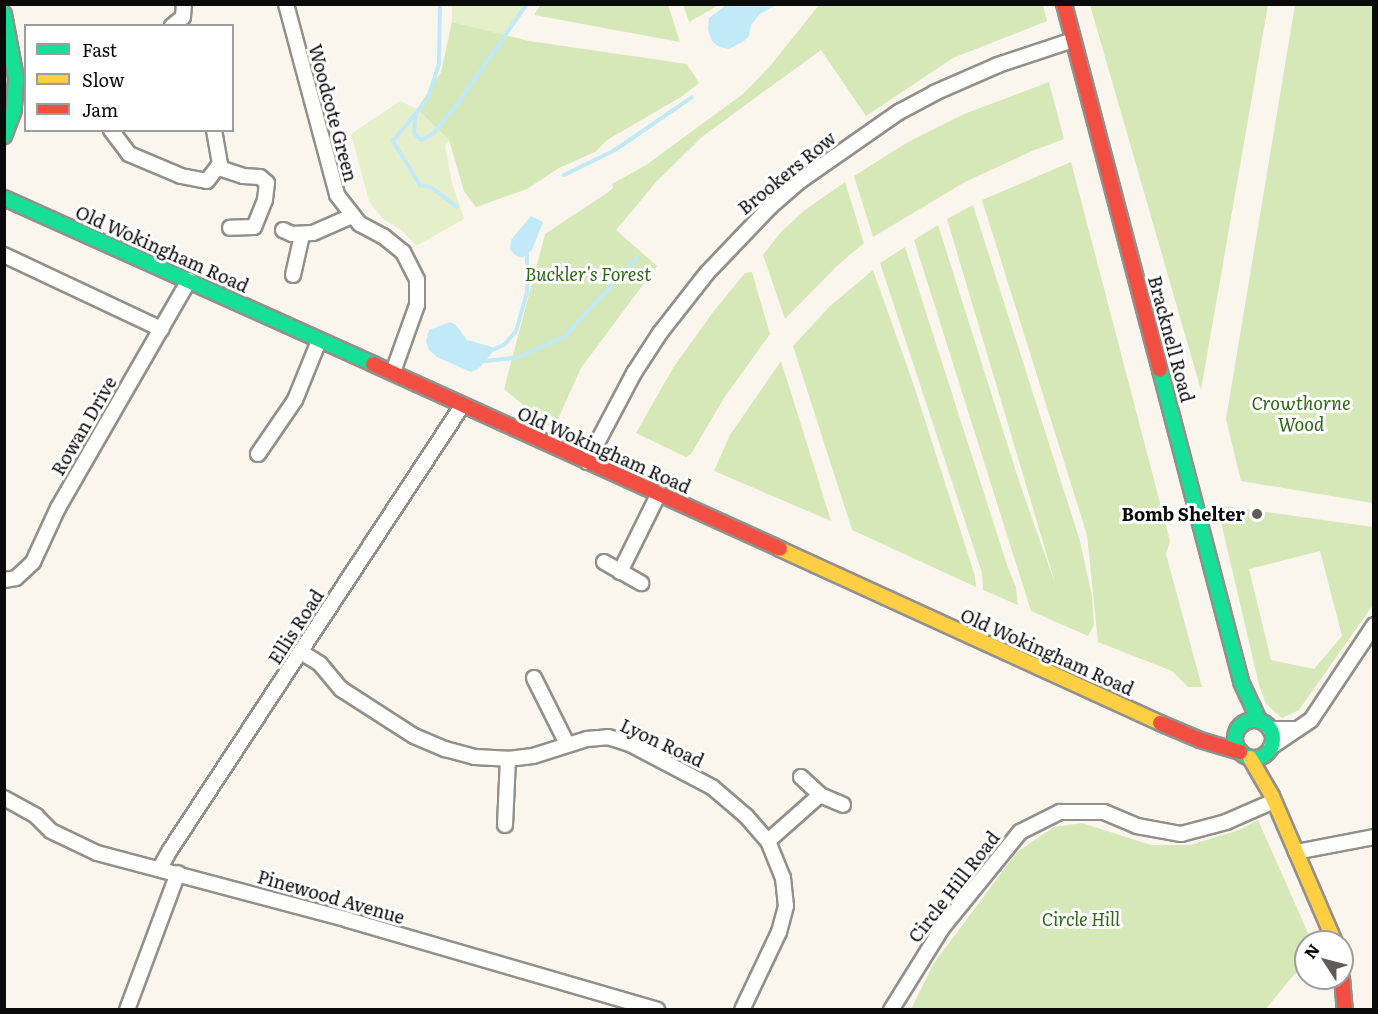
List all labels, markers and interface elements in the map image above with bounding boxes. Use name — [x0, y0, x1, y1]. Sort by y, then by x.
legend — [24, 24, 234, 132]
text: Fast — [82, 36, 117, 63]
street label: Woodcote Green — [304, 42, 362, 184]
text: Slow — [82, 66, 124, 93]
text: Jam — [82, 96, 118, 123]
street label: Brookers Row — [734, 127, 840, 219]
street label: Old Wokingham Road — [72, 201, 252, 297]
park label: Buckler's Forest — [525, 263, 651, 285]
street label: Bracknell Road — [1144, 273, 1198, 405]
street label: Rowan Drive — [47, 373, 121, 479]
park label: Crowthorne Wood — [1251, 393, 1351, 436]
street label: Old Wokingham Road — [514, 402, 694, 498]
place label: Bomb Shelter — [1122, 503, 1245, 525]
marker: Bomb Shelter — [1250, 507, 1264, 521]
street label: Ellis Road — [264, 586, 328, 668]
street label: Old Wokingham Road — [957, 604, 1137, 700]
street label: Lyon Road — [617, 714, 707, 772]
street label: Circle Hill Road — [904, 827, 1004, 947]
street label: Pinewood Avenue — [255, 866, 407, 928]
park label: Circle Hill — [1042, 908, 1120, 930]
north arrow — [1294, 930, 1354, 990]
text: N — [1297, 938, 1325, 963]

